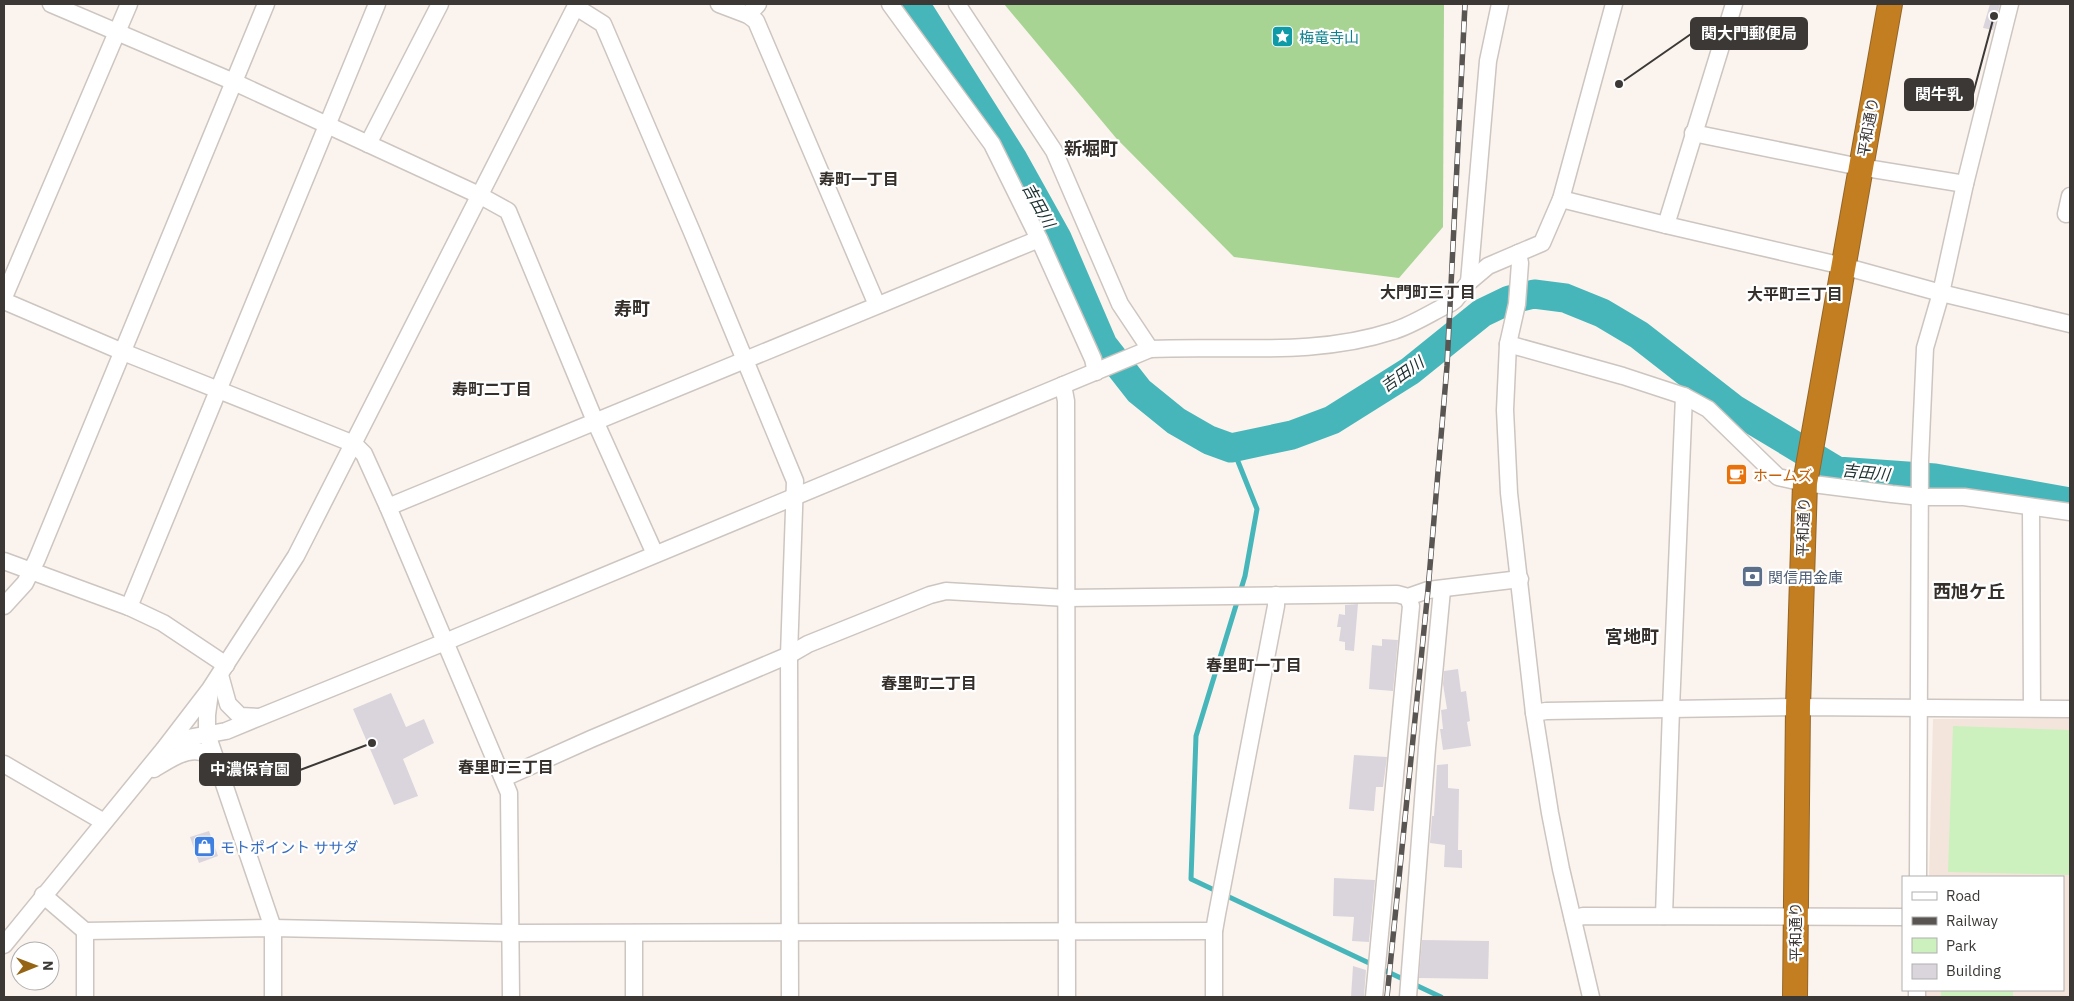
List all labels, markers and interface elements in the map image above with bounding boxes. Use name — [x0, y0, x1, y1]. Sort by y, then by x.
callout: 関大門郵便局 — [1691, 18, 1807, 49]
text: 関大門郵便局 — [1701, 23, 1797, 43]
place icon: 梅竜寺山 — [1271, 25, 1295, 49]
place label: 梅竜寺山 — [1299, 28, 1359, 47]
callout: 関牛乳 — [1905, 79, 1973, 110]
text: 関牛乳 — [1915, 84, 1963, 104]
street label: 平和通り — [1853, 96, 1883, 158]
district label: 新堀町 — [1064, 137, 1118, 160]
district label: 寿町一丁目 — [819, 169, 899, 189]
water label: 吉田川 — [1019, 179, 1060, 233]
district label: 大門町三丁目 — [1380, 282, 1476, 302]
district label: 大平町三丁目 — [1747, 284, 1843, 304]
district label: 寿町 — [614, 297, 650, 320]
water label: 吉田川 — [1377, 351, 1429, 396]
district label: 寿町二丁目 — [452, 379, 532, 399]
water label: 吉田川 — [1841, 460, 1893, 485]
cafe icon: ホームズ — [1725, 463, 1749, 487]
place label: ホームズ — [1753, 466, 1813, 485]
street label: 平和通り — [1792, 497, 1814, 557]
bank icon: 関信用金庫 — [1740, 565, 1764, 589]
place label: 関信用金庫 — [1768, 568, 1843, 587]
district label: 西旭ケ丘 — [1933, 580, 2005, 603]
district label: 宮地町 — [1605, 625, 1659, 648]
district label: 春里町一丁目 — [1206, 655, 1302, 675]
district label: 春里町二丁目 — [881, 673, 977, 693]
callout: 中濃保育園 — [200, 754, 300, 785]
district label: 春里町三丁目 — [458, 757, 554, 777]
text: 中濃保育園 — [210, 759, 290, 779]
shop icon: モトポイント ササダ — [192, 835, 216, 859]
place label: モトポイント ササダ — [220, 838, 359, 857]
legend — [1902, 876, 2064, 991]
text: Road — [1946, 886, 1981, 905]
street label: 平和通り — [1786, 902, 1805, 962]
text: Railway — [1946, 911, 1999, 930]
text: Park — [1946, 936, 1976, 955]
north arrow — [10, 941, 60, 991]
text: N — [39, 961, 57, 971]
text: Building — [1946, 961, 2001, 980]

